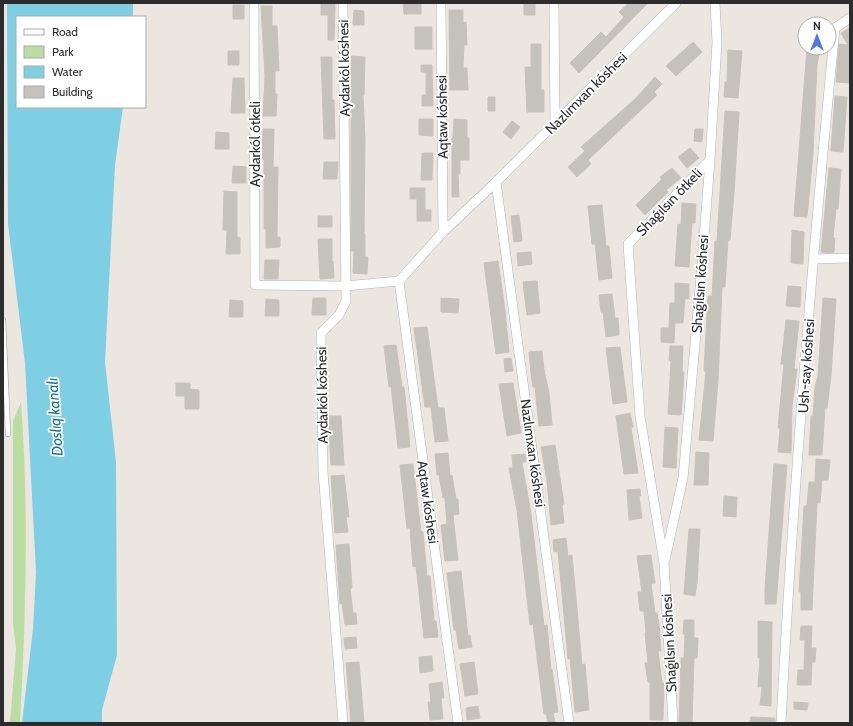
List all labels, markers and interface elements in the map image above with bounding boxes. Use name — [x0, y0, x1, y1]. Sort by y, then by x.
legend — [16, 16, 146, 108]
north arrow — [797, 16, 837, 56]
street label: Aydarkól kóshesi — [334, 19, 354, 117]
text: N — [813, 19, 821, 33]
text: Road — [52, 24, 78, 39]
text: Park — [52, 44, 74, 59]
street label: Nazlımxan kóshesi — [541, 48, 631, 138]
text: Water — [52, 64, 83, 79]
street label: Aqtaw kóshesi — [432, 75, 452, 159]
text: Building — [52, 84, 94, 99]
street label: Aydarkól ótkeli — [246, 101, 264, 187]
street label: Shaǵılsın ótkeli — [632, 164, 706, 240]
street label: Shaǵılsın kóshesi — [688, 234, 712, 334]
street label: Ush-say kóshesi — [794, 318, 818, 414]
street label: Aydarkól kóshesi — [312, 346, 332, 444]
water label: Doslıq kanalı — [43, 377, 67, 457]
street label: Nazlımxan kóshesi — [517, 398, 549, 508]
street label: Aqtaw kóshesi — [413, 459, 443, 545]
street label: Shaǵılsın kóshesi — [657, 593, 681, 693]

